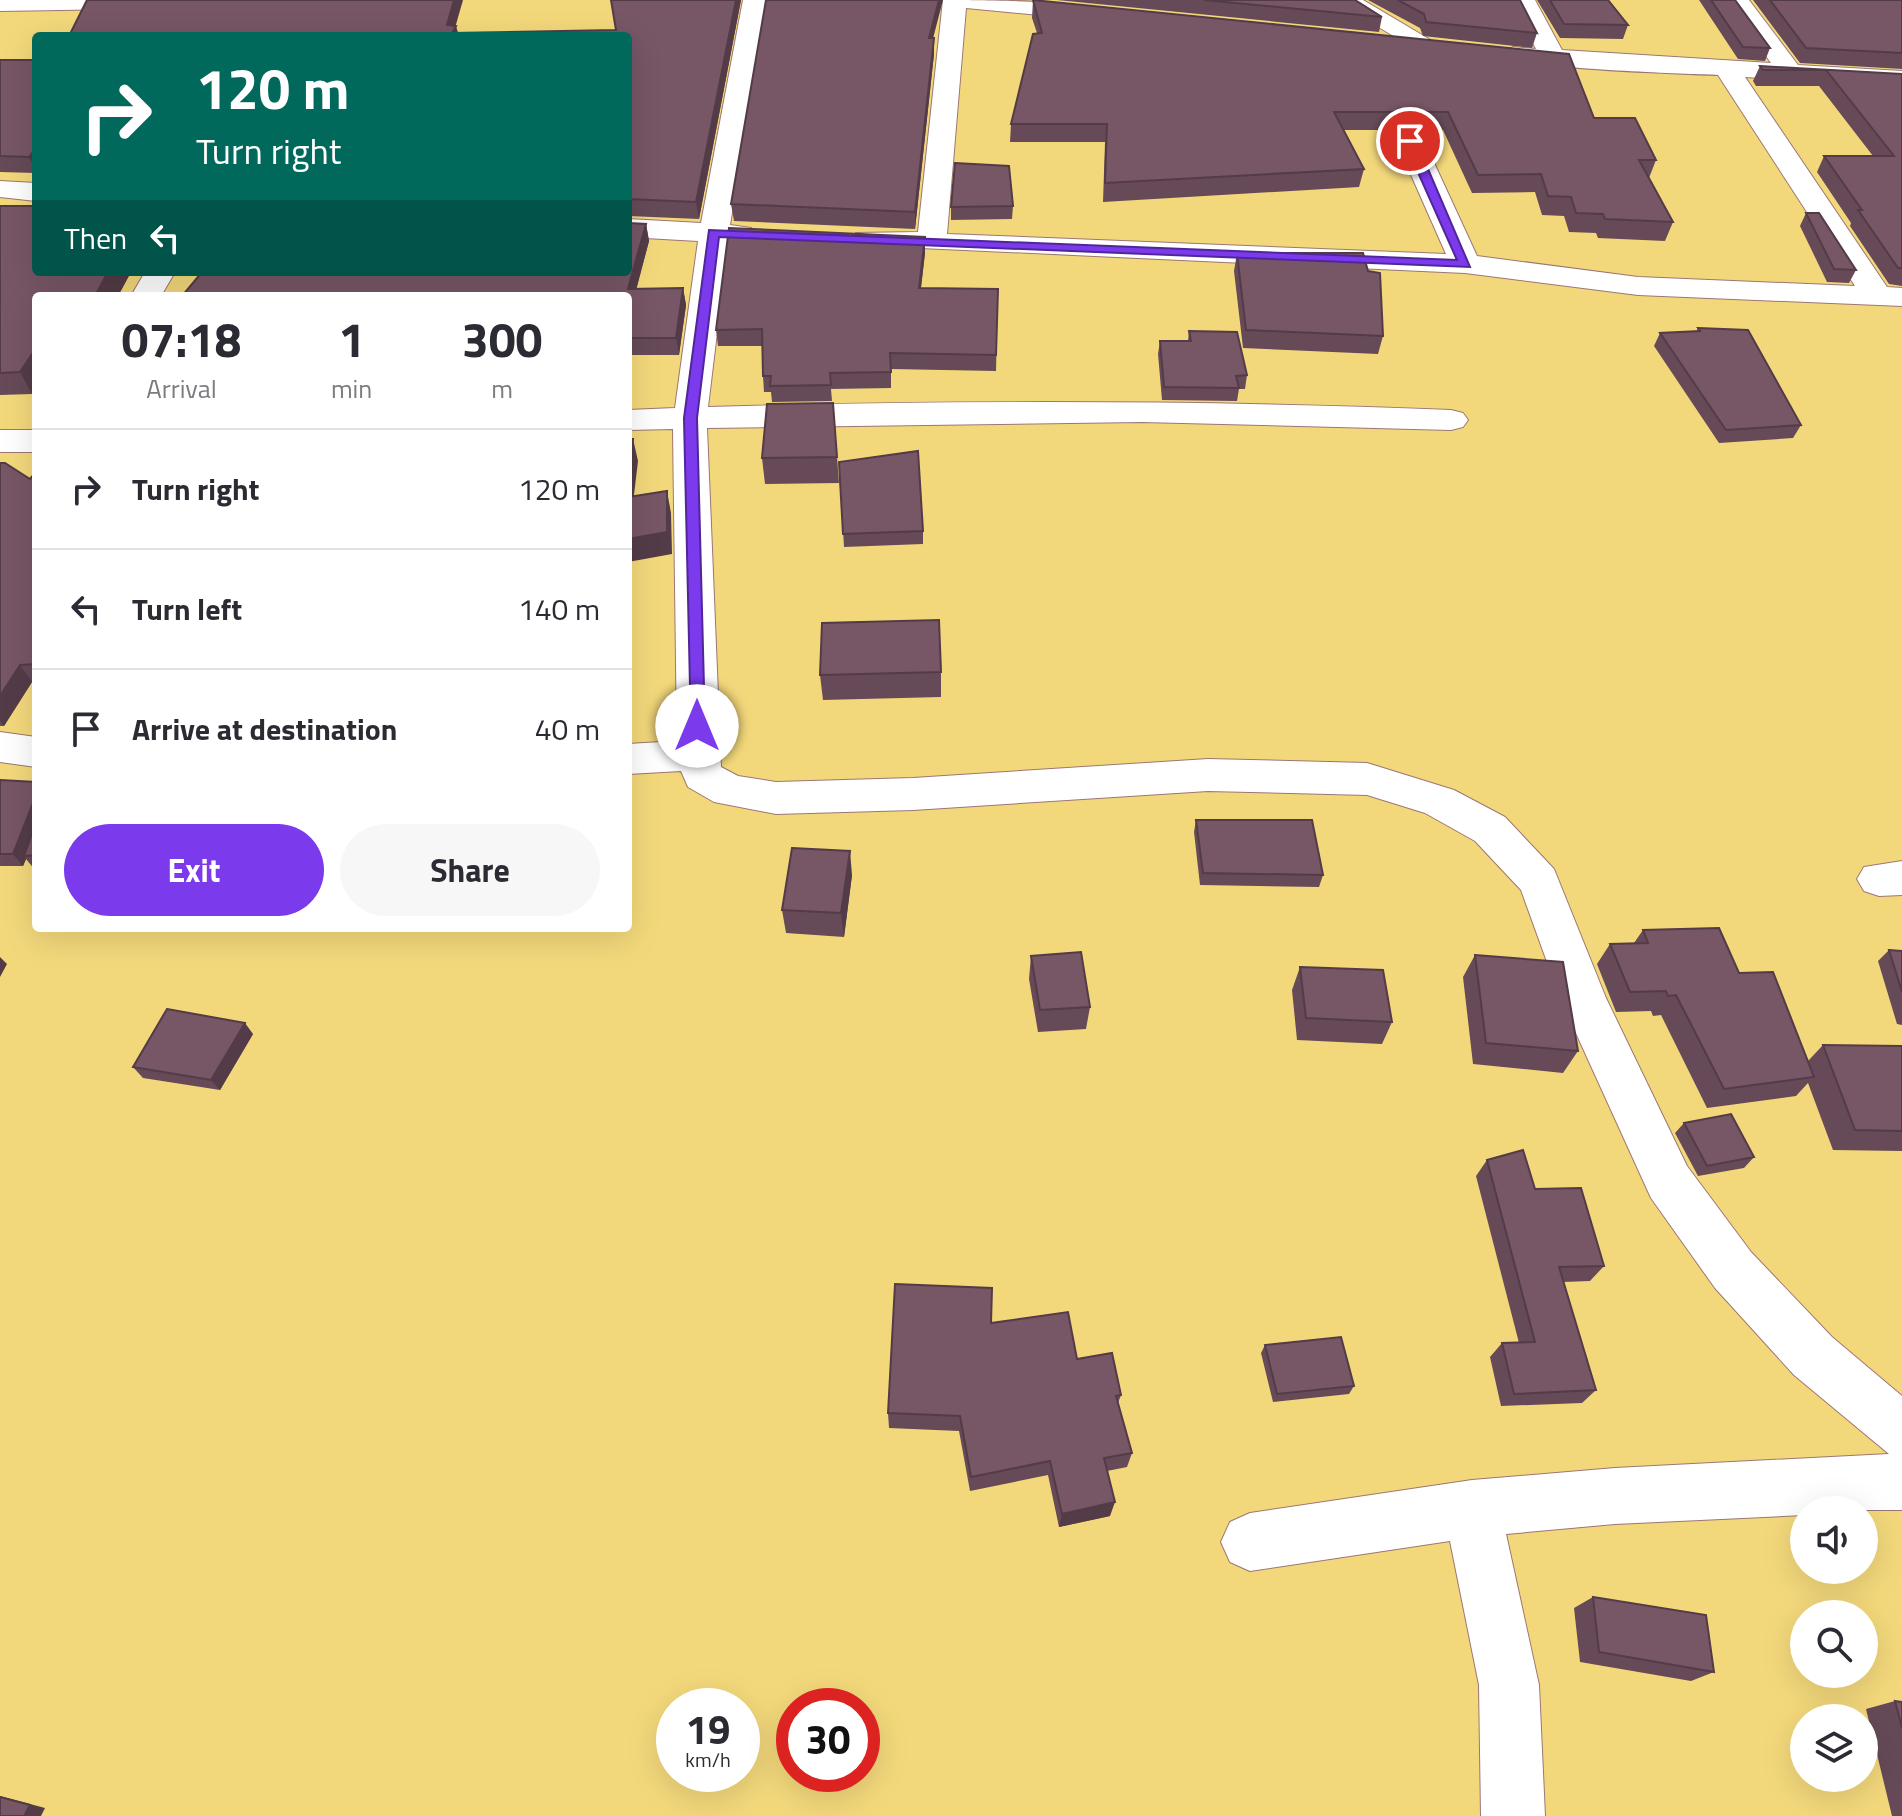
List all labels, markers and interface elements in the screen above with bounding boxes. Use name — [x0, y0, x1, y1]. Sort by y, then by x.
text: 120 m — [196, 46, 349, 131]
icon: right — [64, 64, 168, 168]
pin — [1376, 107, 1444, 175]
icon: arrive — [1388, 119, 1432, 163]
text: Turn right — [196, 123, 341, 178]
text: Then — [64, 215, 127, 261]
icon: left — [143, 216, 187, 260]
text: 07:18 — [122, 303, 241, 376]
text: 1 — [338, 303, 365, 376]
text: 300 — [462, 303, 542, 376]
text: Arrival — [146, 369, 217, 408]
text: min — [331, 369, 372, 408]
text: m — [491, 369, 513, 408]
text: Turn right — [132, 466, 260, 512]
text: 120 m — [518, 466, 600, 512]
icon: right — [64, 467, 108, 511]
text: Turn left — [132, 586, 242, 632]
text: 140 m — [518, 586, 600, 632]
icon: left — [64, 587, 108, 631]
position arrow — [655, 684, 739, 768]
text: Arrive at destination — [132, 706, 397, 752]
text: 40 m — [535, 706, 600, 752]
icon: arrive — [64, 707, 108, 751]
button: Exit — [64, 824, 324, 916]
button: Share — [340, 824, 600, 916]
map controls — [1790, 1496, 1878, 1792]
button: sound — [1790, 1496, 1878, 1584]
button: search — [1790, 1600, 1878, 1688]
speed limit sign: 30 — [776, 1688, 880, 1792]
text: 19 — [686, 1699, 730, 1760]
button: layers — [1790, 1704, 1878, 1792]
text: km/h — [685, 1744, 731, 1775]

